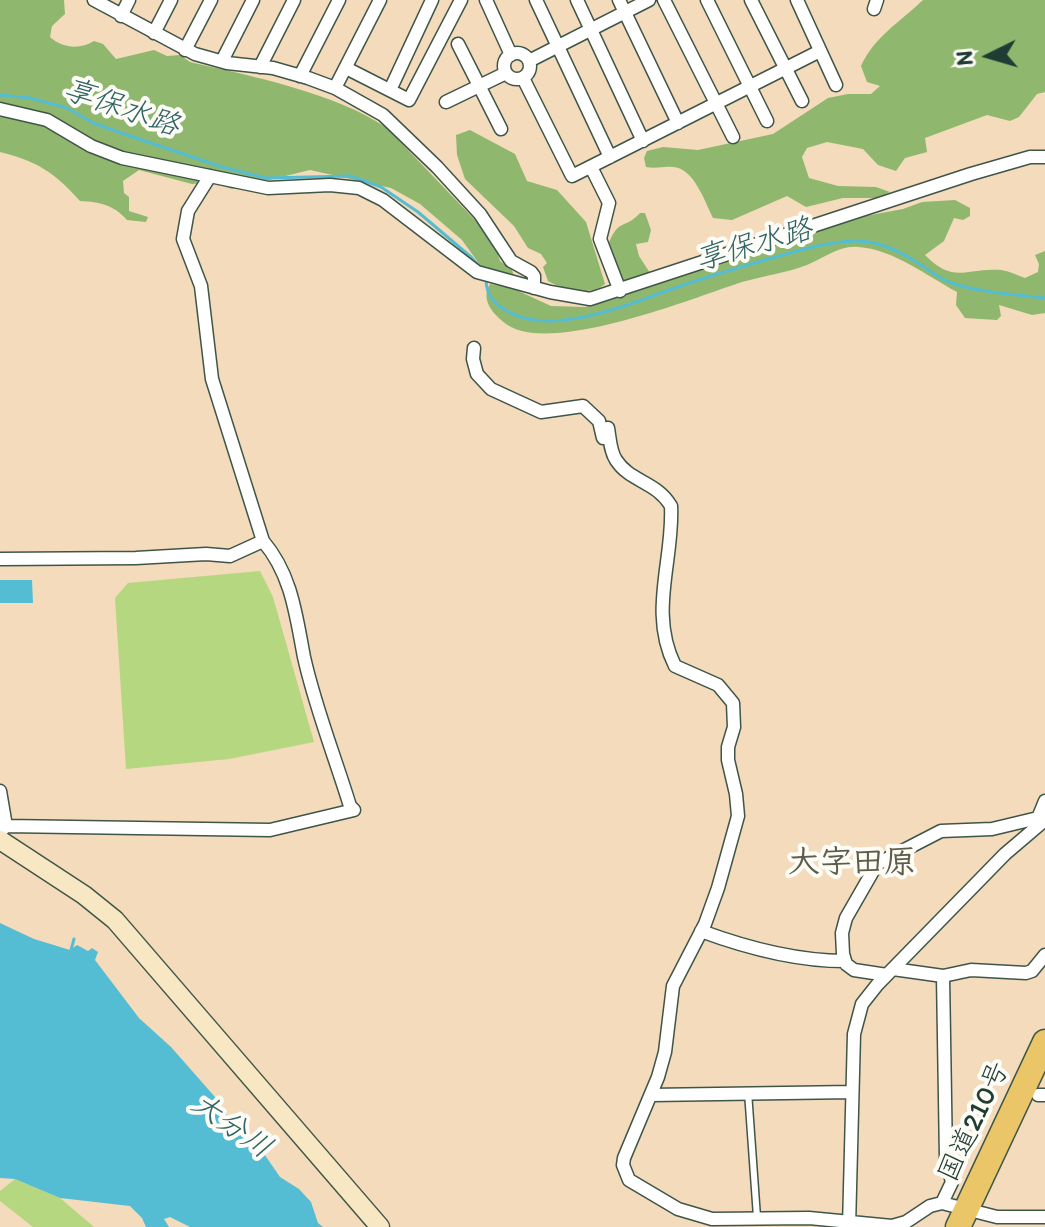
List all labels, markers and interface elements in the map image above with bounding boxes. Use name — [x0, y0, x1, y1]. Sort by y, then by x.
north arrow — [949, 16, 1029, 96]
text: N — [950, 50, 979, 67]
water label: 享保水路 — [58, 72, 184, 146]
water label: 享保水路 — [691, 212, 817, 280]
district label: 大字田原 — [788, 845, 916, 883]
street label: 国道210号 — [933, 1056, 1017, 1188]
water label: 大分川 — [184, 1086, 278, 1168]

